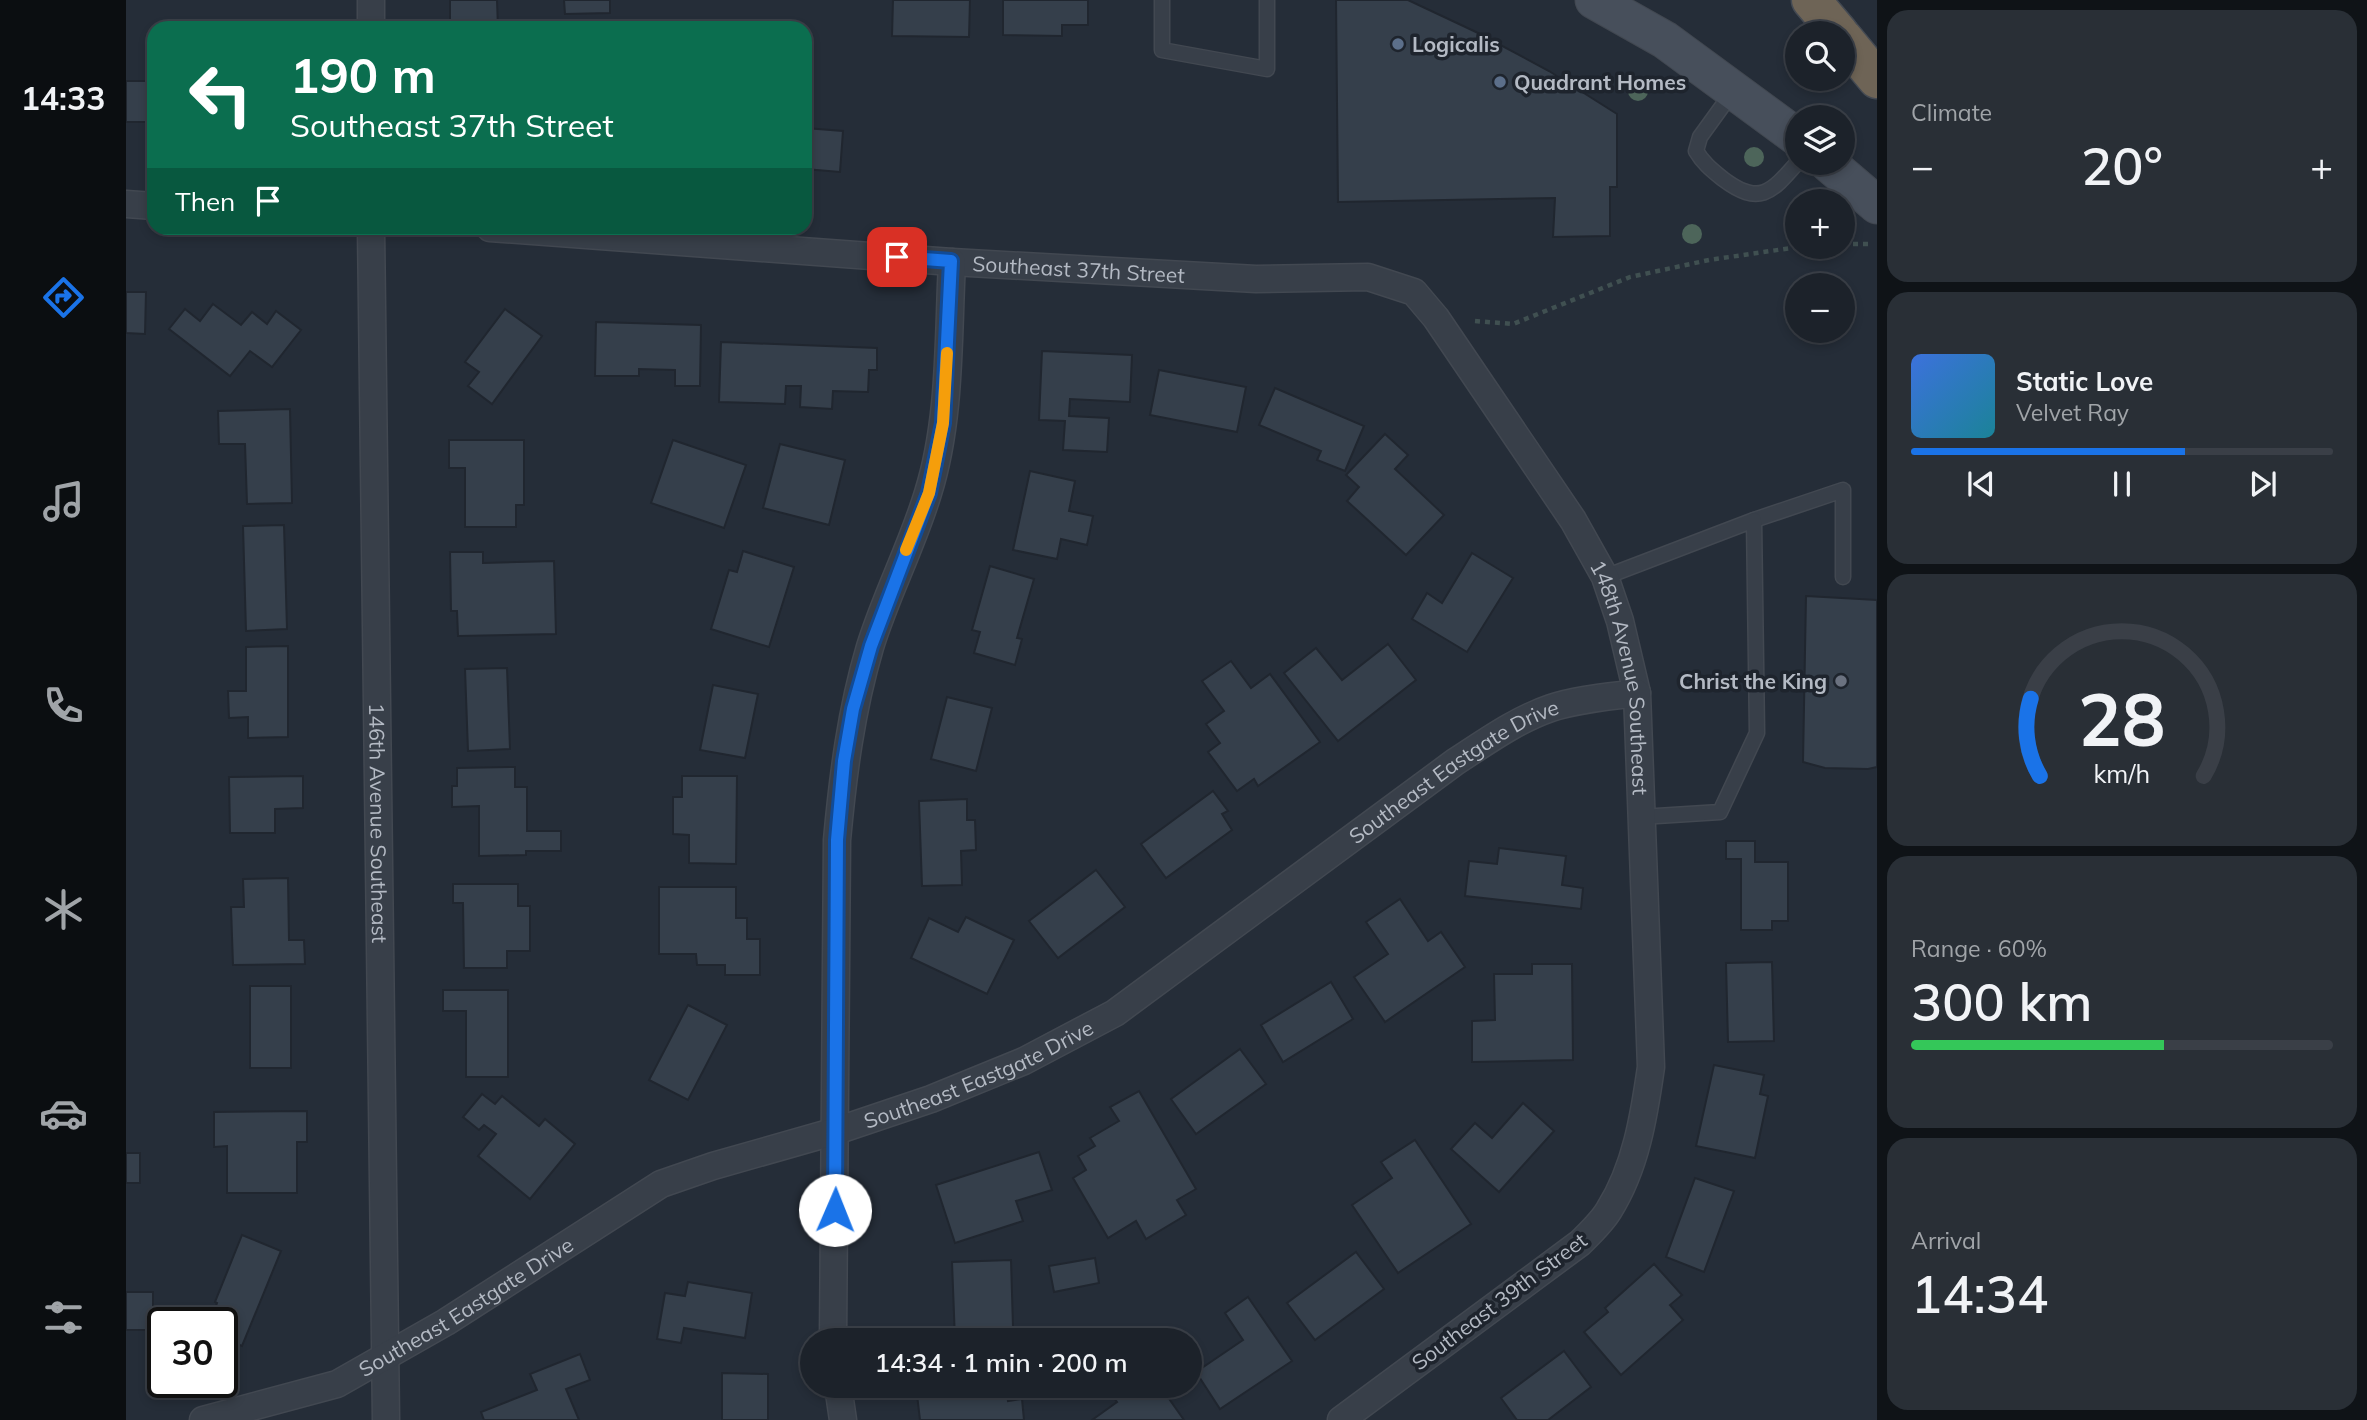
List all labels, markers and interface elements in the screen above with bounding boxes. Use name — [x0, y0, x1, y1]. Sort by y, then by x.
map controls — [1785, 21, 1855, 343]
button: search — [1785, 21, 1855, 91]
place label: Logicalis — [1412, 31, 1500, 57]
marker: Logicalis — [1390, 36, 1406, 52]
text: 190 m — [290, 44, 436, 105]
icon: left — [175, 49, 266, 140]
place label: Quadrant Homes — [1514, 69, 1686, 95]
marker: Quadrant Homes — [1492, 74, 1508, 90]
text: 14:33 — [21, 78, 105, 118]
text: Climate — [1911, 98, 1992, 127]
text: Southeast 37th Street — [290, 105, 614, 145]
button: layers — [1785, 105, 1855, 175]
text: 20° — [2081, 133, 2163, 198]
text: − — [1911, 142, 1934, 190]
text: + — [2310, 142, 2333, 190]
icon: arrive — [249, 182, 287, 220]
text: Then — [175, 185, 235, 218]
button: + — [1785, 189, 1855, 259]
pin — [867, 227, 927, 287]
icon: arrive — [878, 238, 916, 276]
street label: Southeast 37th Street — [972, 250, 1185, 288]
icon: directions — [39, 273, 88, 322]
button: − — [1785, 273, 1855, 343]
text: Static Love — [2016, 365, 2153, 398]
text: Velvet Ray — [2016, 398, 2129, 427]
icon: previous — [1962, 465, 2000, 503]
icon: pause — [2103, 465, 2141, 503]
icon: next — [2244, 465, 2282, 503]
icon: music — [39, 477, 88, 526]
street label: 148th Avenue Southeast — [1585, 555, 1654, 795]
place label: Christ the King — [1679, 668, 1827, 694]
marker: Christ the King — [1833, 673, 1849, 689]
text: 28 — [2078, 673, 2166, 764]
icon: phone — [39, 681, 88, 730]
street label: Southeast Eastgate Drive — [1343, 693, 1562, 849]
street label: 146th Avenue Southeast — [364, 703, 393, 943]
text: km/h — [2094, 758, 2150, 789]
icon: climate — [39, 885, 88, 934]
text: Range · 60% — [1911, 934, 2047, 963]
text: 300 km — [1911, 969, 2092, 1034]
street label: Southeast Eastgate Drive — [860, 1014, 1097, 1134]
icon: car — [39, 1089, 88, 1138]
position arrow — [798, 1173, 872, 1247]
text: Arrival — [1911, 1226, 1981, 1255]
street label: Southeast 39th Street — [1406, 1227, 1592, 1375]
street label: Southeast Eastgate Drive — [354, 1231, 578, 1382]
text: 14:34 — [1911, 1261, 2048, 1326]
icon: filters — [39, 1293, 88, 1342]
speed limit sign: 30 — [147, 1307, 238, 1398]
text: 14:34 · 1 min · 200 m — [874, 1346, 1128, 1379]

